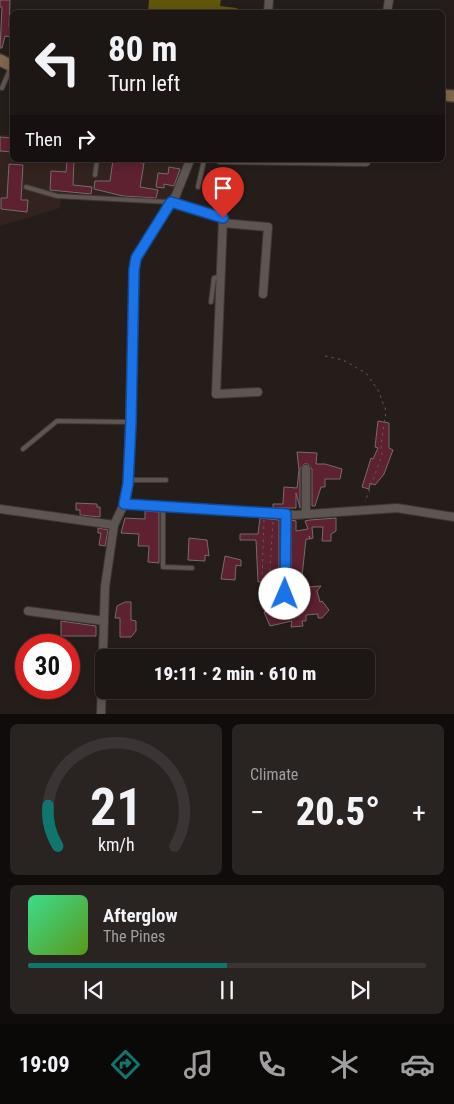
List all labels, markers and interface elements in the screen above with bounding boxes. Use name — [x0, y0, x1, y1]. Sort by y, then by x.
text: 80 m — [108, 29, 177, 70]
icon: left — [25, 30, 90, 95]
text: Turn left — [108, 71, 180, 96]
icon: right — [72, 125, 100, 153]
text: Then — [25, 128, 62, 151]
pin — [202, 167, 244, 218]
icon: arrive — [209, 174, 237, 202]
position arrow — [258, 567, 310, 619]
speed limit sign: 30 — [15, 634, 80, 699]
text: 19:11 · 2 min · 610 m — [154, 662, 316, 685]
text: Climate — [250, 765, 298, 784]
text: 21 — [90, 777, 142, 838]
text: 20.5° — [296, 790, 380, 834]
text: − — [250, 796, 264, 829]
text: + — [412, 796, 426, 829]
text: km/h — [98, 834, 134, 855]
text: Afterglow — [103, 904, 177, 927]
text: The Pines — [103, 927, 165, 946]
icon: previous — [80, 976, 108, 1004]
icon: pause — [213, 976, 241, 1004]
icon: next — [346, 976, 374, 1004]
icon: directions — [108, 1047, 143, 1082]
icon: music — [181, 1047, 216, 1082]
icon: phone — [254, 1047, 289, 1082]
icon: climate — [327, 1047, 362, 1082]
icon: car — [400, 1047, 435, 1082]
text: 19:09 — [19, 1052, 70, 1077]

